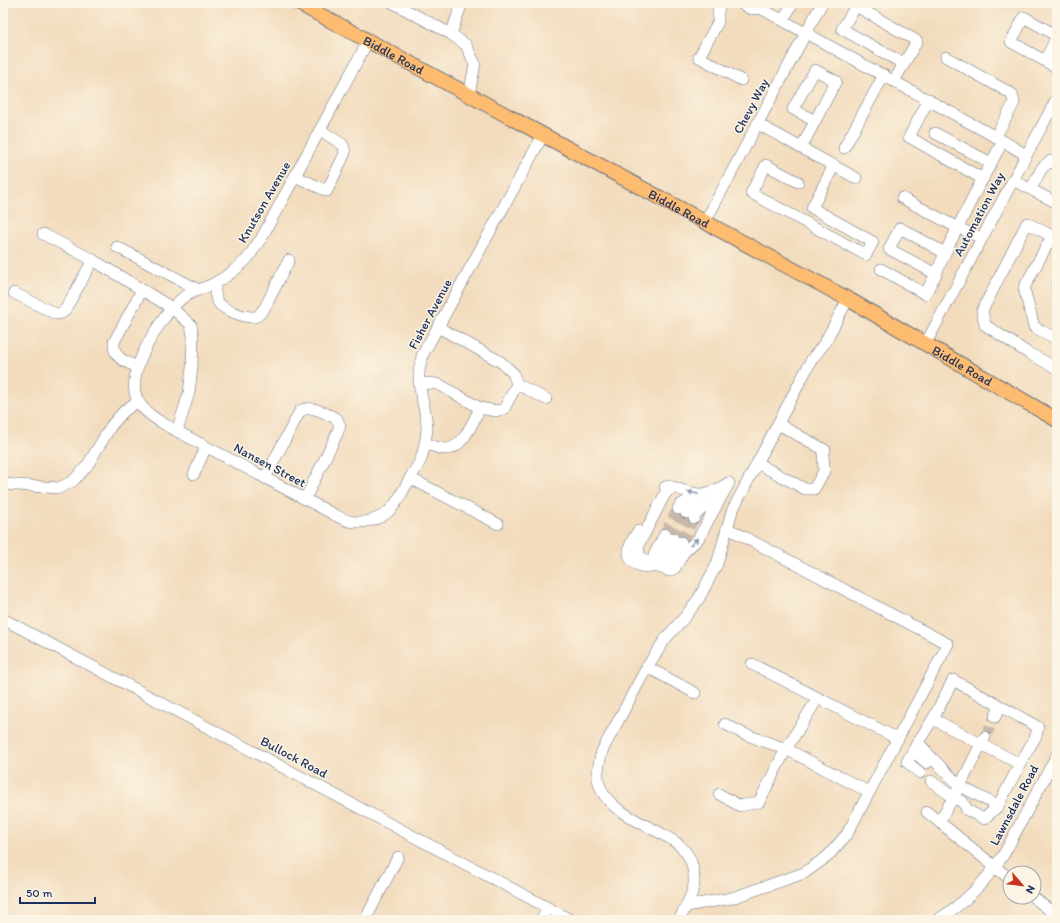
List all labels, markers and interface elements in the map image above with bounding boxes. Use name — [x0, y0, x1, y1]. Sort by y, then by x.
street label: Biddle Road — [361, 32, 427, 77]
street label: Chevy Way — [730, 76, 772, 136]
street label: Knutson Avenue — [235, 159, 293, 245]
street label: Automation Way — [951, 169, 1007, 259]
street label: Biddle Road — [646, 186, 712, 231]
street label: Fisher Avenue — [405, 276, 455, 352]
street label: Biddle Road — [930, 342, 995, 389]
street label: Nansen Street — [231, 440, 309, 490]
one-way arrow — [686, 489, 699, 495]
one-way arrow — [689, 537, 699, 547]
street label: Bullock Road — [258, 733, 330, 781]
street label: Lawnsdale Road — [986, 762, 1042, 848]
north arrow — [1002, 865, 1042, 905]
scale bar — [20, 879, 95, 905]
text: N — [1023, 883, 1038, 896]
text: 50 m — [26, 886, 52, 900]

